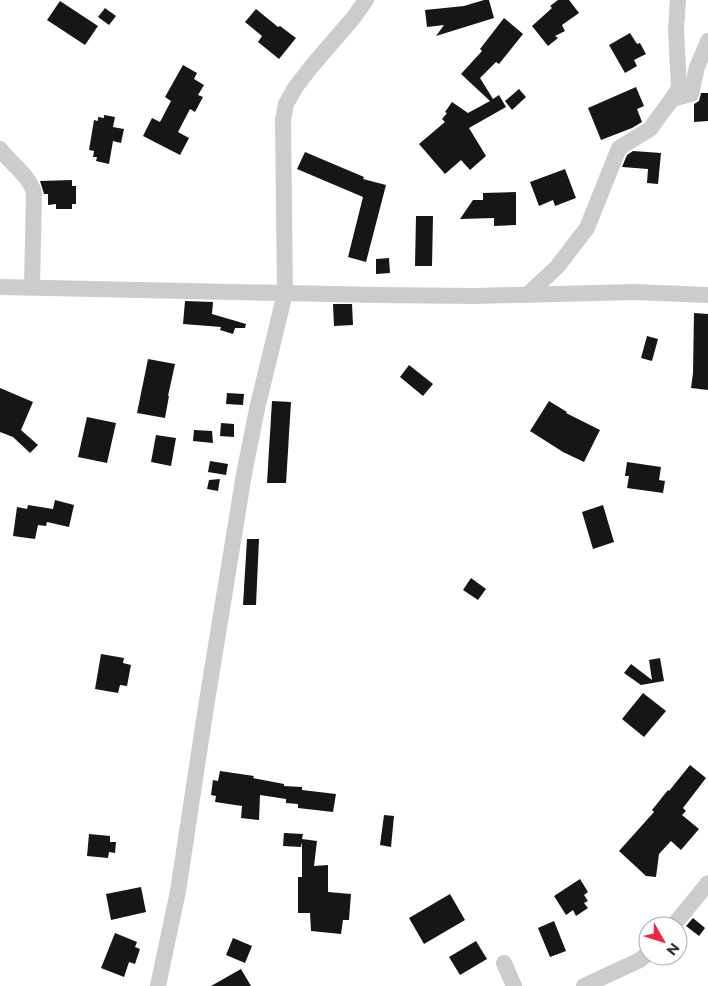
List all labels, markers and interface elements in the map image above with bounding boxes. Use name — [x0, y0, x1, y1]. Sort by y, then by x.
north arrow — [638, 916, 688, 966]
text: N — [663, 939, 684, 959]

